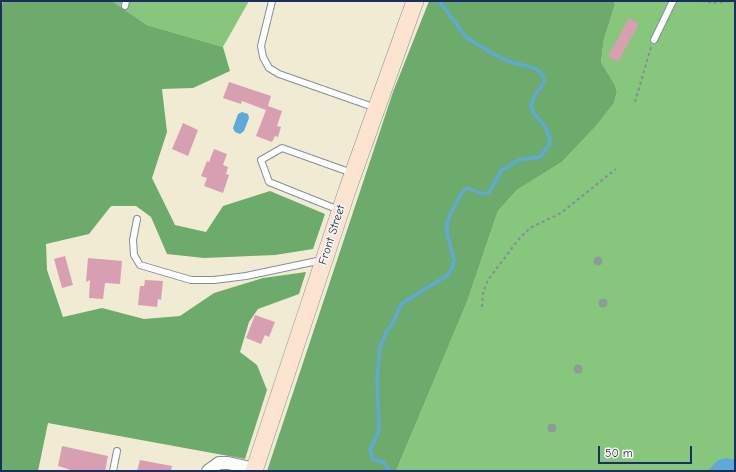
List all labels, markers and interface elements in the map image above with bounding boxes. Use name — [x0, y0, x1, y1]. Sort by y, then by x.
street label: Front Street — [316, 203, 348, 267]
scale bar — [600, 438, 694, 464]
text: 50 m — [605, 446, 633, 460]

